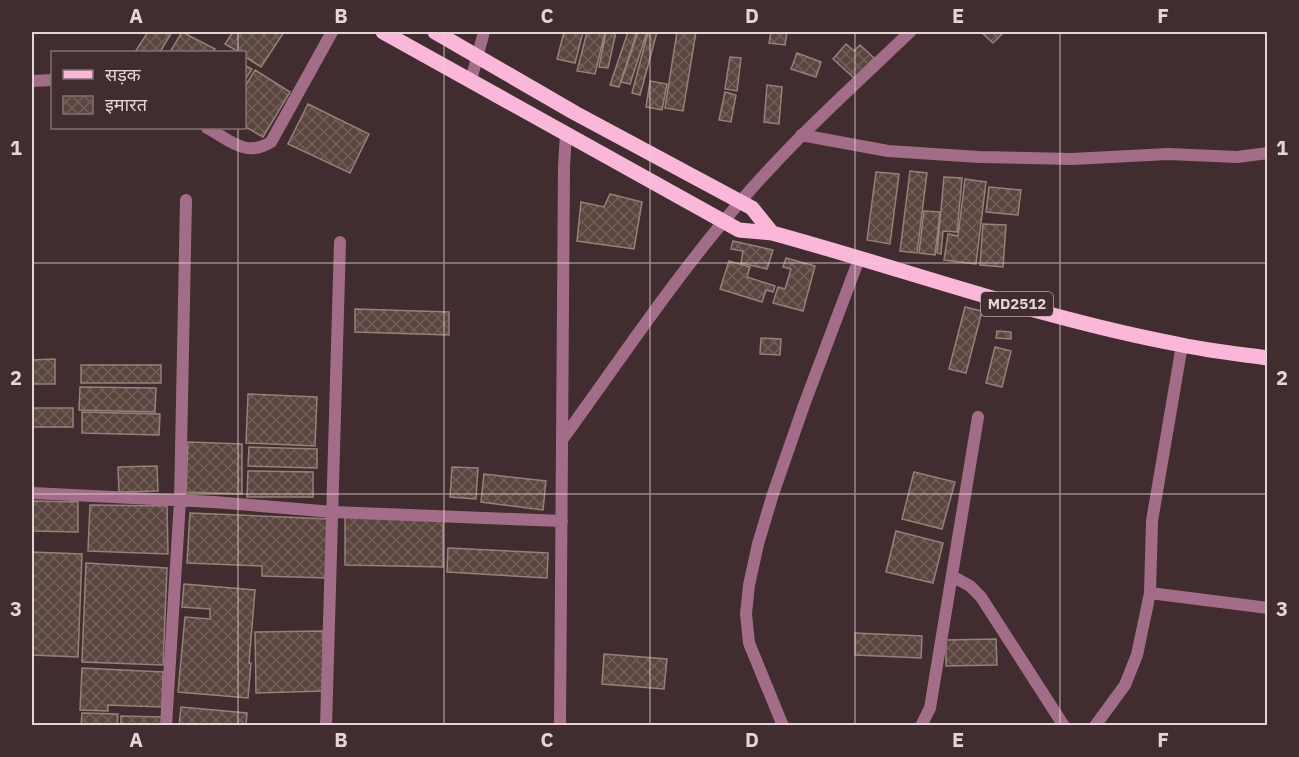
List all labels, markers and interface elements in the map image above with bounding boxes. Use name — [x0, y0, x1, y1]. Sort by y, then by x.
text: A — [129, 2, 143, 29]
text: B — [334, 2, 348, 29]
text: C — [540, 2, 554, 29]
text: D — [745, 2, 759, 29]
text: E — [952, 2, 964, 29]
text: F — [1157, 2, 1169, 29]
legend — [51, 51, 246, 129]
text: सड़क — [105, 63, 142, 86]
text: इमारत — [105, 93, 148, 116]
text: 1 — [10, 134, 22, 161]
text: 1 — [1276, 134, 1288, 161]
road number: MD2512 — [981, 292, 1053, 316]
text: 2 — [10, 364, 22, 391]
text: 2 — [1276, 364, 1288, 391]
text: 3 — [10, 595, 22, 622]
text: 3 — [1276, 595, 1288, 622]
text: A — [129, 726, 143, 753]
text: B — [334, 726, 348, 753]
text: C — [540, 726, 554, 753]
text: D — [745, 726, 759, 753]
text: E — [952, 726, 964, 753]
text: F — [1157, 726, 1169, 753]

